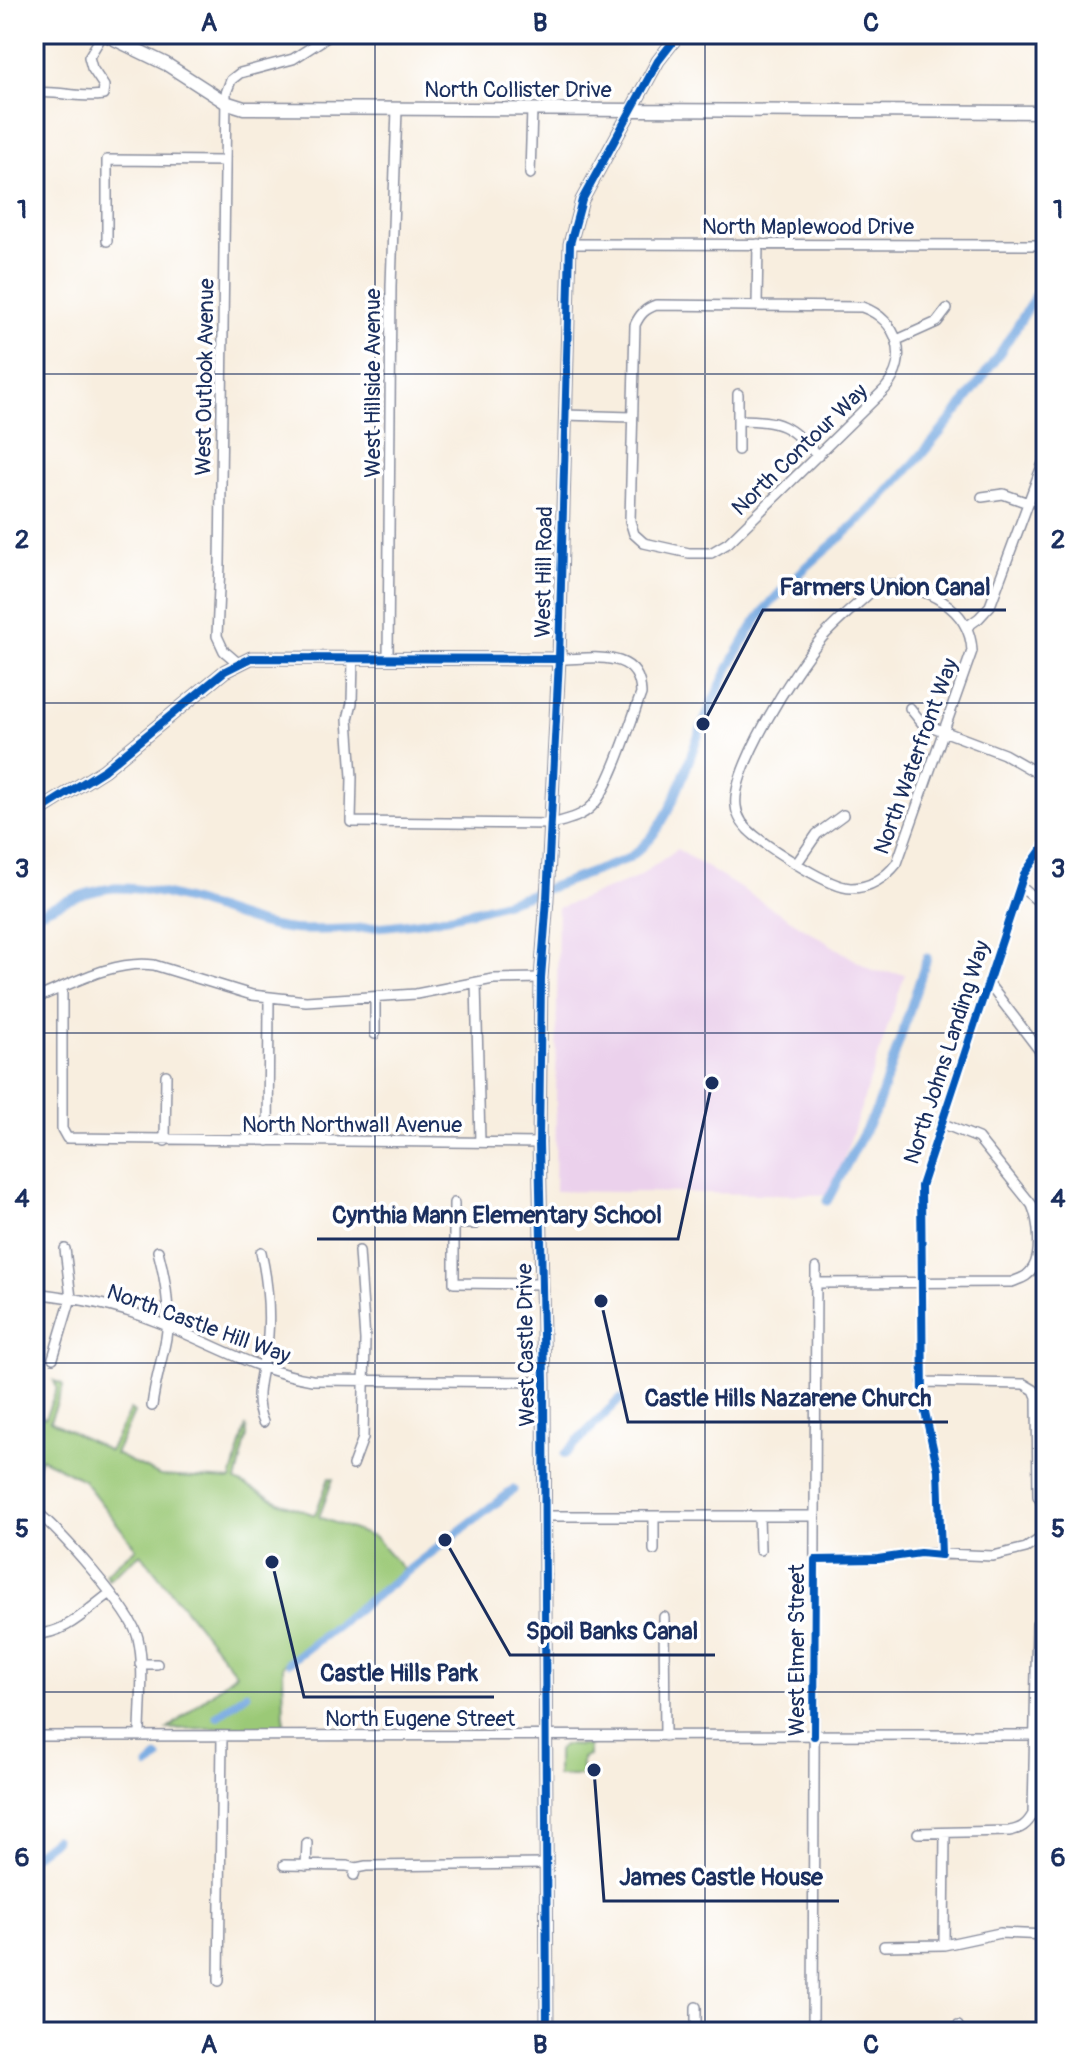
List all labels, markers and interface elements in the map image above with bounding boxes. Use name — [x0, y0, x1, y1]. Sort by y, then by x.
text: A — [201, 7, 218, 39]
text: B — [533, 7, 547, 39]
text: C — [863, 7, 879, 39]
street label: North Collister Drive — [424, 76, 612, 104]
text: 1 — [17, 194, 27, 226]
text: 1 — [1053, 194, 1063, 226]
street label: North Maplewood Drive — [702, 213, 914, 241]
street label: West Outlook Avenue — [189, 278, 221, 476]
street label: West Hillside Avenue — [359, 288, 387, 478]
street label: North Contour Way — [726, 378, 874, 522]
street label: West Hill Road — [529, 506, 559, 638]
text: 2 — [15, 524, 29, 556]
text: 2 — [1051, 524, 1065, 556]
callout: Farmers Union Canal — [763, 562, 1006, 610]
text: Farmers Union Canal — [779, 573, 991, 602]
street label: North Waterfront Way — [867, 654, 964, 858]
text: 3 — [15, 853, 29, 885]
text: 3 — [1051, 853, 1065, 885]
street label: North Johns Landing Way — [898, 937, 996, 1168]
street label: North Northwall Avenue — [242, 1111, 462, 1139]
text: 4 — [14, 1183, 30, 1215]
text: 4 — [1050, 1183, 1066, 1215]
callout: Cynthia Mann Elementary School — [317, 1191, 678, 1239]
text: Cynthia Mann Elementary School — [332, 1201, 662, 1230]
street label: West Castle Drive — [511, 1263, 541, 1427]
street label: North Castle Hill Way — [103, 1278, 294, 1370]
callout: Castle Hills Nazarene Church — [628, 1374, 948, 1422]
text: Castle Hills Nazarene Church — [644, 1384, 932, 1413]
text: 5 — [15, 1513, 29, 1545]
text: 5 — [1051, 1513, 1065, 1545]
street label: West Elmer Street — [783, 1564, 811, 1736]
callout: Spoil Banks Canal — [510, 1607, 715, 1655]
text: Spoil Banks Canal — [526, 1617, 698, 1646]
callout: Castle Hills Park — [304, 1649, 494, 1697]
text: Castle Hills Park — [320, 1659, 479, 1688]
street label: North Eugene Street — [325, 1705, 515, 1733]
text: 6 — [14, 1842, 30, 1874]
text: 6 — [1050, 1842, 1066, 1874]
callout: James Castle House — [604, 1853, 839, 1901]
text: James Castle House — [619, 1863, 824, 1892]
text: A — [201, 2029, 218, 2061]
text: B — [533, 2029, 547, 2061]
text: C — [863, 2029, 879, 2061]

